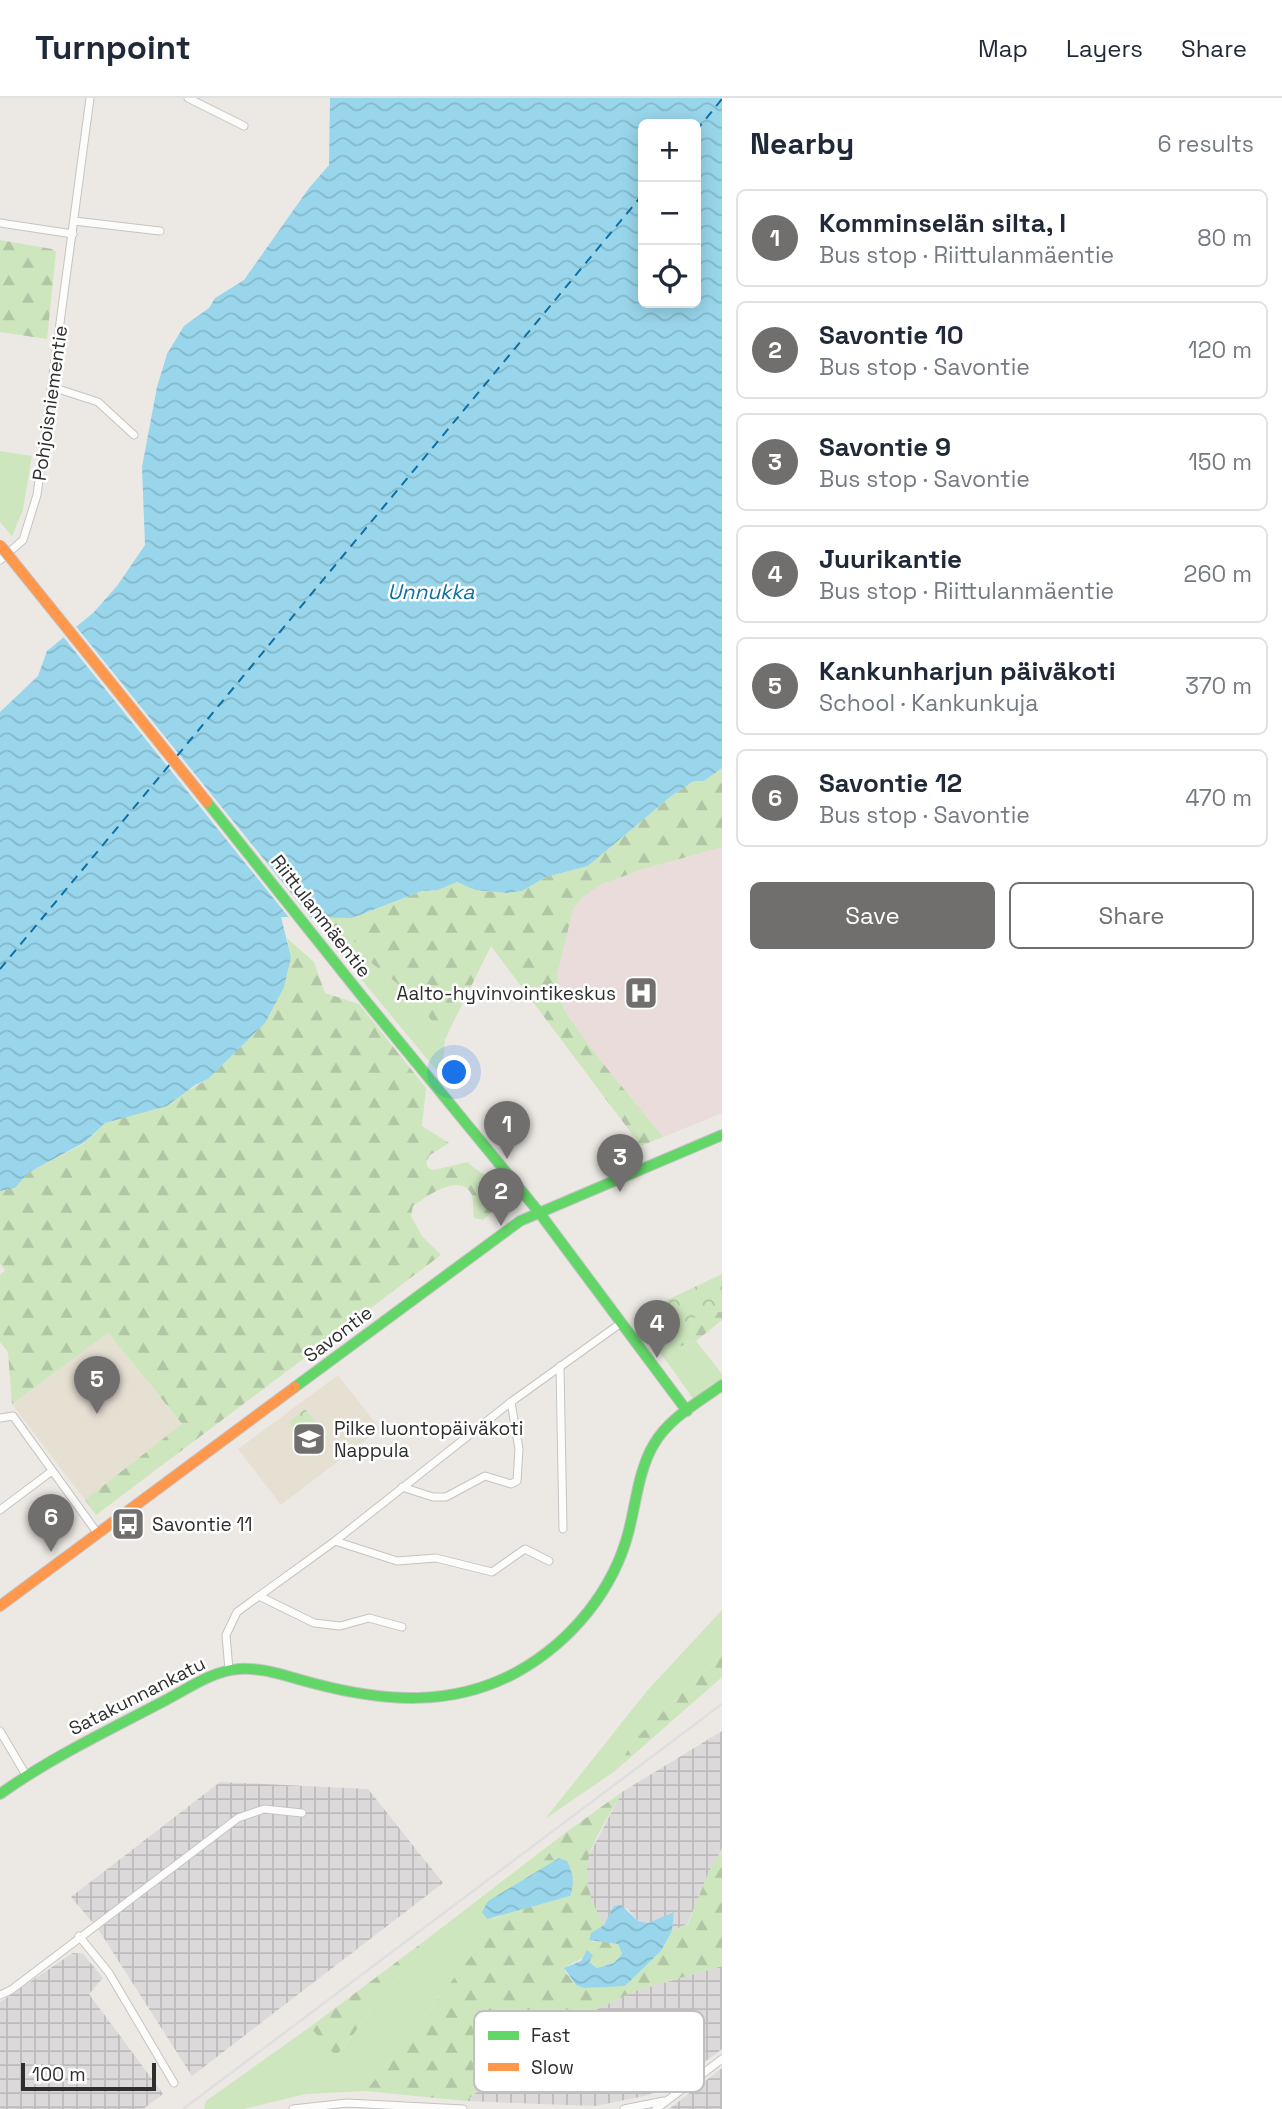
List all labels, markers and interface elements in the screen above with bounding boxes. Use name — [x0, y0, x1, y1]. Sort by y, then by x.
text: Turnpoint — [35, 27, 191, 69]
text: Map — [978, 33, 1028, 64]
text: Layers — [1066, 33, 1143, 64]
text: Share — [1181, 33, 1247, 64]
map controls — [638, 119, 701, 308]
button: + — [638, 119, 701, 182]
text: Nearby — [750, 124, 854, 163]
text: 6 results — [1158, 129, 1254, 159]
button: − — [638, 182, 701, 245]
text: Komminselän silta, I — [819, 206, 1066, 240]
text: 1 — [770, 223, 780, 253]
text: 80 m — [1197, 223, 1252, 253]
text: Bus stop · Riittulanmäentie — [819, 240, 1114, 270]
button: locate — [638, 245, 701, 308]
text: Savontie 10 — [819, 318, 963, 352]
street label: Pohjoisniementie — [27, 324, 73, 482]
text: 2 — [768, 335, 782, 365]
text: 120 m — [1188, 335, 1252, 365]
text: Bus stop · Savontie — [819, 352, 1030, 382]
text: Savontie 9 — [819, 430, 951, 464]
text: 3 — [768, 447, 782, 477]
text: 150 m — [1188, 447, 1252, 477]
text: Bus stop · Savontie — [819, 464, 1030, 494]
text: Juurikantie — [819, 542, 962, 576]
text: 4 — [768, 559, 782, 589]
text: 260 m — [1184, 559, 1252, 589]
text: Bus stop · Riittulanmäentie — [819, 576, 1114, 606]
water label: Unnukka — [388, 578, 475, 605]
text: Kankunharjun päiväkoti — [819, 654, 1116, 688]
text: 5 — [768, 671, 782, 701]
text: 370 m — [1185, 671, 1252, 701]
text: School · Kankunkuja — [819, 688, 1038, 718]
text: Savontie 12 — [819, 766, 962, 800]
text: 6 — [768, 783, 782, 813]
text: 470 m — [1185, 783, 1252, 813]
text: Bus stop · Savontie — [819, 800, 1030, 830]
street label: Riittulanmäentie — [265, 849, 377, 983]
button: Save — [750, 882, 995, 949]
button: Share — [1009, 882, 1254, 949]
hospital icon: Aalto-hyvinvointikeskus — [622, 974, 660, 1012]
place label: Aalto-hyvinvointikeskus — [396, 981, 616, 1006]
your location — [437, 1055, 471, 1089]
pin: 1 — [484, 1101, 530, 1159]
pin: 3 — [597, 1134, 643, 1192]
pin: 2 — [478, 1168, 524, 1226]
street label: Savontie — [299, 1300, 377, 1368]
pin: 4 — [634, 1300, 680, 1358]
pin: 5 — [74, 1356, 120, 1414]
place label: Pilke luontopäiväkoti Nappula — [334, 1416, 523, 1463]
school or university icon: Pilke luontopäiväkoti Nappula — [290, 1420, 328, 1458]
pin: 6 — [28, 1494, 74, 1552]
bus stop icon: Savontie 11 — [109, 1505, 147, 1543]
place label: Savontie 11 — [152, 1512, 252, 1537]
street label: Satakunnankatu — [64, 1651, 210, 1741]
legend — [474, 2011, 704, 2092]
text: Fast — [531, 2023, 571, 2048]
text: Slow — [531, 2055, 574, 2080]
scale bar — [21, 2060, 156, 2092]
text: 100 m — [32, 2062, 86, 2087]

